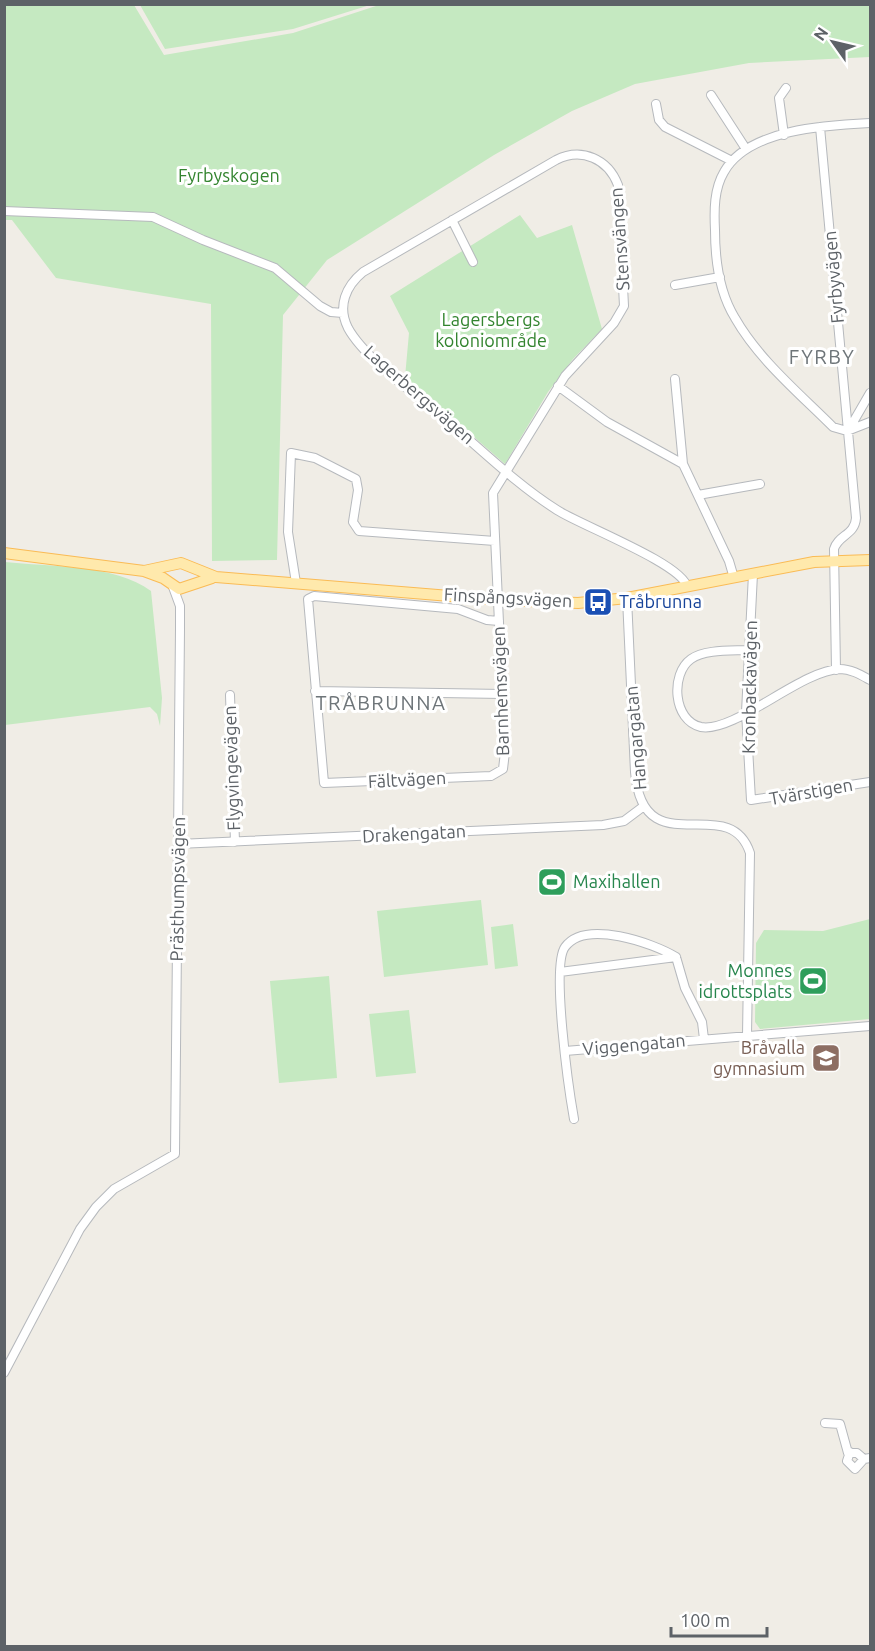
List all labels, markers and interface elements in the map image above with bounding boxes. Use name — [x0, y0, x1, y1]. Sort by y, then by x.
north arrow — [803, 12, 863, 72]
text: N — [810, 24, 831, 44]
park label: Fyrbyskogen — [178, 165, 280, 185]
street label: Stensvängen — [605, 187, 633, 291]
street label: Fyrbyvägen — [819, 230, 847, 324]
park label: Lagersbergs koloniområde — [435, 309, 547, 350]
street label: Lagerbergsvägen — [360, 341, 479, 448]
district label: FYRBY — [789, 345, 855, 368]
street label: Finspångsvägen — [443, 584, 573, 610]
bus stop icon: Tråbrunna — [582, 586, 614, 618]
place label: Tråbrunna — [619, 591, 702, 611]
street label: Kronbackavägen — [738, 620, 760, 754]
street label: Barnhemsvägen — [488, 626, 512, 756]
street label: Hangargatan — [620, 685, 650, 791]
district label: TRÅBRUNNA — [315, 691, 447, 714]
street label: Flygvingevägen — [219, 705, 243, 831]
street label: Fältvägen — [367, 767, 447, 791]
street label: Tvärstigen — [768, 774, 854, 808]
street label: Prästhumpsvägen — [166, 816, 188, 962]
street label: Drakengatan — [362, 820, 466, 846]
sports icon: Maxihallen — [536, 866, 568, 898]
place label: Maxihallen — [573, 871, 661, 891]
place label: Monnes idrottsplats — [698, 960, 792, 1001]
sports icon: Monnes idrottsplats — [797, 965, 829, 997]
street label: Viggengatan — [582, 1030, 686, 1058]
place label: Bråvalla gymnasium — [713, 1037, 805, 1078]
school or university icon: Bråvalla gymnasium — [810, 1042, 842, 1074]
scale bar — [671, 1600, 767, 1638]
text: 100 m — [680, 1610, 730, 1630]

